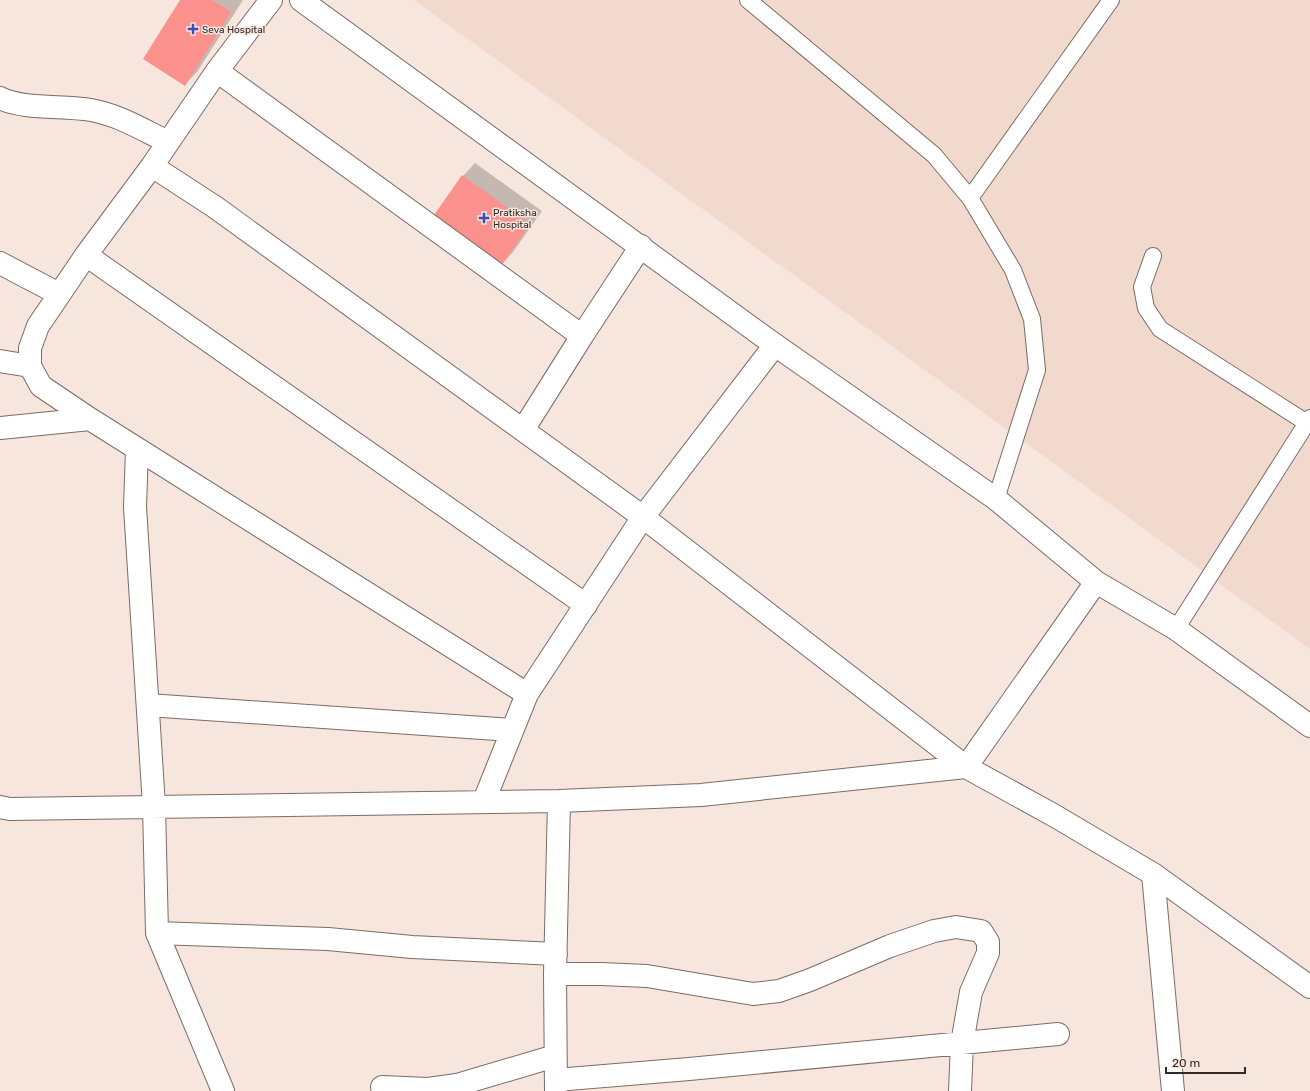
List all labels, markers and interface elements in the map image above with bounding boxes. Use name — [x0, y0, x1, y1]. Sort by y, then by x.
marker: Seva Hospital — [187, 23, 199, 35]
place label: Seva Hospital — [202, 24, 265, 36]
place label: Pratiksha Hospital — [493, 207, 537, 231]
marker: Pratiksha Hospital — [478, 212, 490, 224]
scale bar — [1166, 1049, 1245, 1075]
text: 20 m — [1172, 1056, 1200, 1070]

